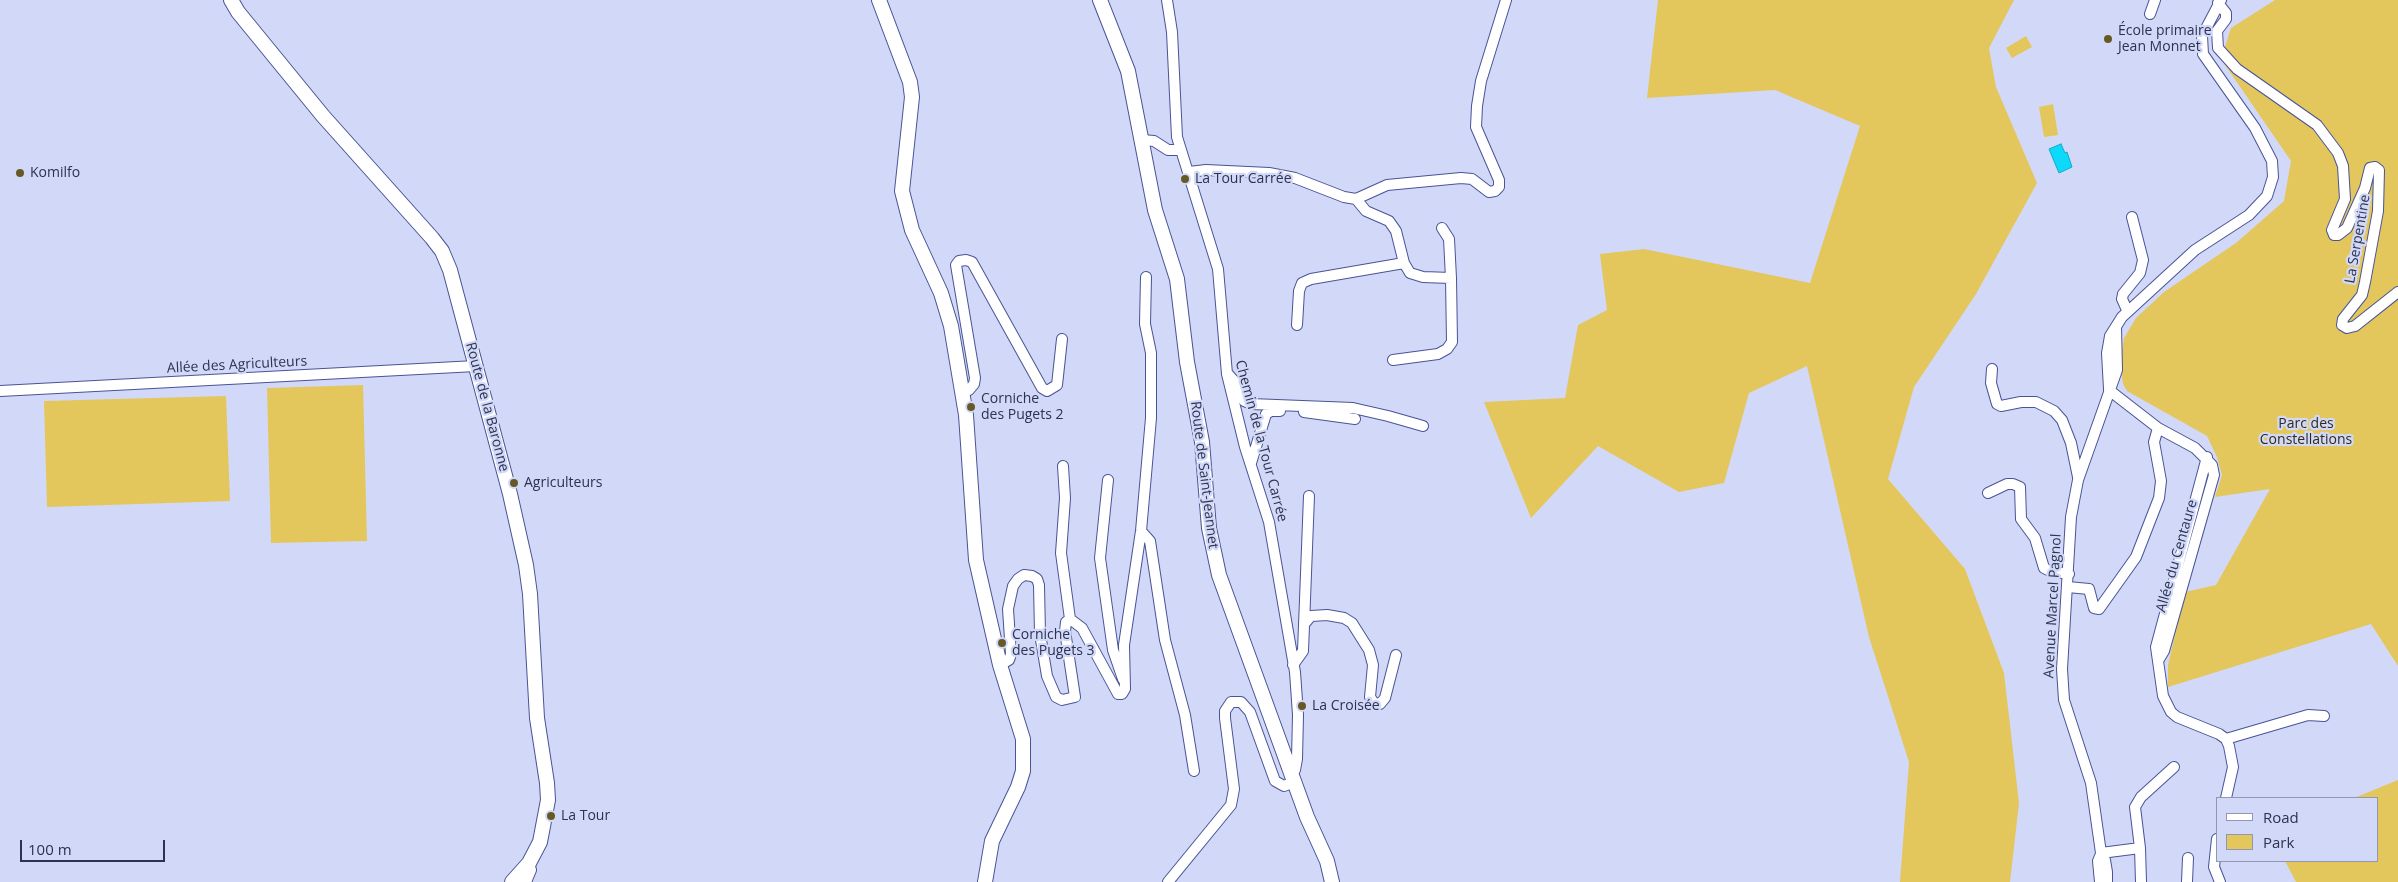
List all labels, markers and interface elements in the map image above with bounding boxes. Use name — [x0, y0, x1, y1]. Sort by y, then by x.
place label: École primaire Jean Monnet — [2118, 23, 2212, 56]
marker: École primaire Jean Monnet — [2102, 33, 2114, 45]
place label: Komilfo — [30, 165, 80, 181]
marker: Komilfo — [14, 167, 26, 179]
place label: La Tour Carrée — [1195, 171, 1292, 187]
marker: La Tour Carrée — [1179, 173, 1191, 185]
street label: La Serpentine — [2342, 193, 2374, 285]
street label: Route de la Baronne — [462, 341, 512, 473]
street label: Allée des Agriculteurs — [166, 353, 308, 377]
street label: Chemin de la Tour Carrée — [1231, 358, 1291, 524]
place label: Corniche des Pugets 2 — [981, 391, 1064, 424]
street label: Route de Saint-Jeannet — [1187, 400, 1221, 550]
marker: Corniche des Pugets 2 — [965, 401, 977, 413]
park label: Parc des Constellations — [2260, 416, 2352, 448]
place label: Agriculteurs — [524, 475, 602, 491]
marker: Agriculteurs — [508, 477, 520, 489]
street label: Allée du Centaure — [2153, 498, 2201, 614]
street label: Avenue Marcel Pagnol — [2041, 533, 2065, 679]
place label: Corniche des Pugets 3 — [1012, 627, 1095, 660]
marker: Corniche des Pugets 3 — [996, 637, 1008, 649]
place label: La Croisée — [1312, 698, 1380, 714]
marker: La Croisée — [1296, 700, 1308, 712]
legend — [2216, 797, 2378, 862]
text: Road — [2263, 807, 2299, 827]
place label: La Tour — [561, 808, 610, 824]
marker: La Tour — [545, 810, 557, 822]
scale bar — [22, 830, 168, 862]
text: Park — [2263, 832, 2294, 852]
text: 100 m — [28, 839, 72, 859]

